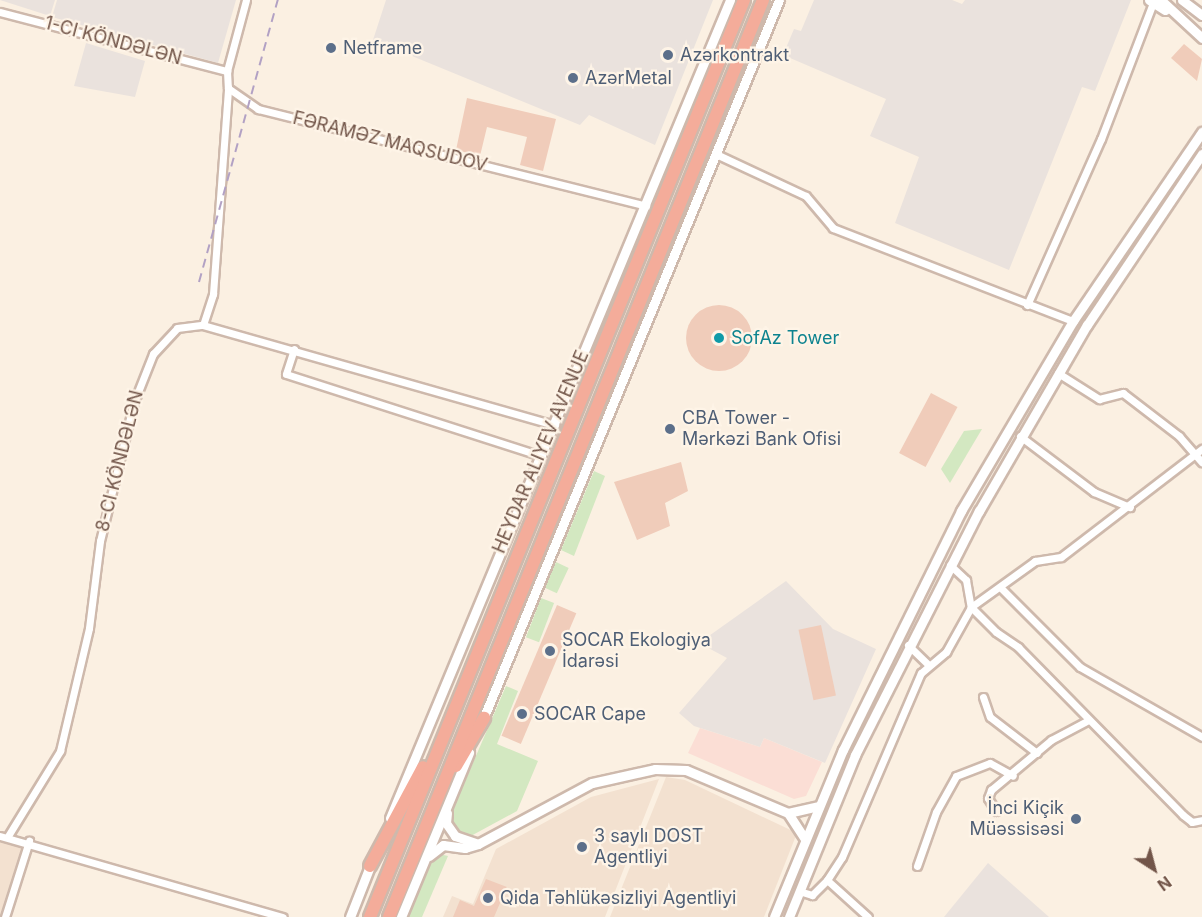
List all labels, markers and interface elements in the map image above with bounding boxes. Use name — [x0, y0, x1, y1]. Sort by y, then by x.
street label: 1-CI KÖNDƏLƏN — [42, 12, 184, 70]
place label: Netframe — [343, 37, 422, 59]
marker: Netframe — [324, 41, 338, 55]
place label: Azərkontrakt — [680, 44, 789, 66]
marker: Azərkontrakt — [661, 48, 675, 62]
place label: AzərMetal — [585, 67, 672, 89]
marker: AzərMetal — [566, 71, 580, 85]
street label: FƏRAMƏZ MAQSUDOV — [291, 107, 489, 177]
place label: SofAz Tower — [731, 327, 839, 349]
marker: SofAz Tower — [712, 331, 726, 345]
street label: HEYDAR ALIYEV AVENUE — [488, 347, 594, 557]
street label: 8-CI KÖNDƏLƏN — [92, 388, 148, 534]
place label: CBA Tower - Mərkəzi Bank Ofisi — [682, 408, 841, 450]
marker: CBA Tower - Mərkəzi Bank Ofisi — [663, 422, 677, 436]
place label: SOCAR Ekologiya İdarəsi — [562, 630, 711, 672]
marker: SOCAR Ekologiya İdarəsi — [543, 644, 557, 658]
place label: SOCAR Cape — [534, 703, 646, 725]
marker: SOCAR Cape — [515, 707, 529, 721]
place label: İnci Kiçik Müəssisəsi — [969, 798, 1064, 840]
marker: İnci Kiçik Müəssisəsi — [1069, 812, 1083, 826]
place label: 3 saylı DOST Agentliyi — [594, 826, 703, 868]
north arrow — [1124, 839, 1184, 899]
marker: 3 saylı DOST Agentliyi — [575, 840, 589, 854]
text: N — [1154, 872, 1175, 895]
place label: Qida Təhlükəsizliyi Agentliyi — [500, 887, 736, 909]
marker: Qida Təhlükəsizliyi Agentliyi — [481, 891, 495, 905]

